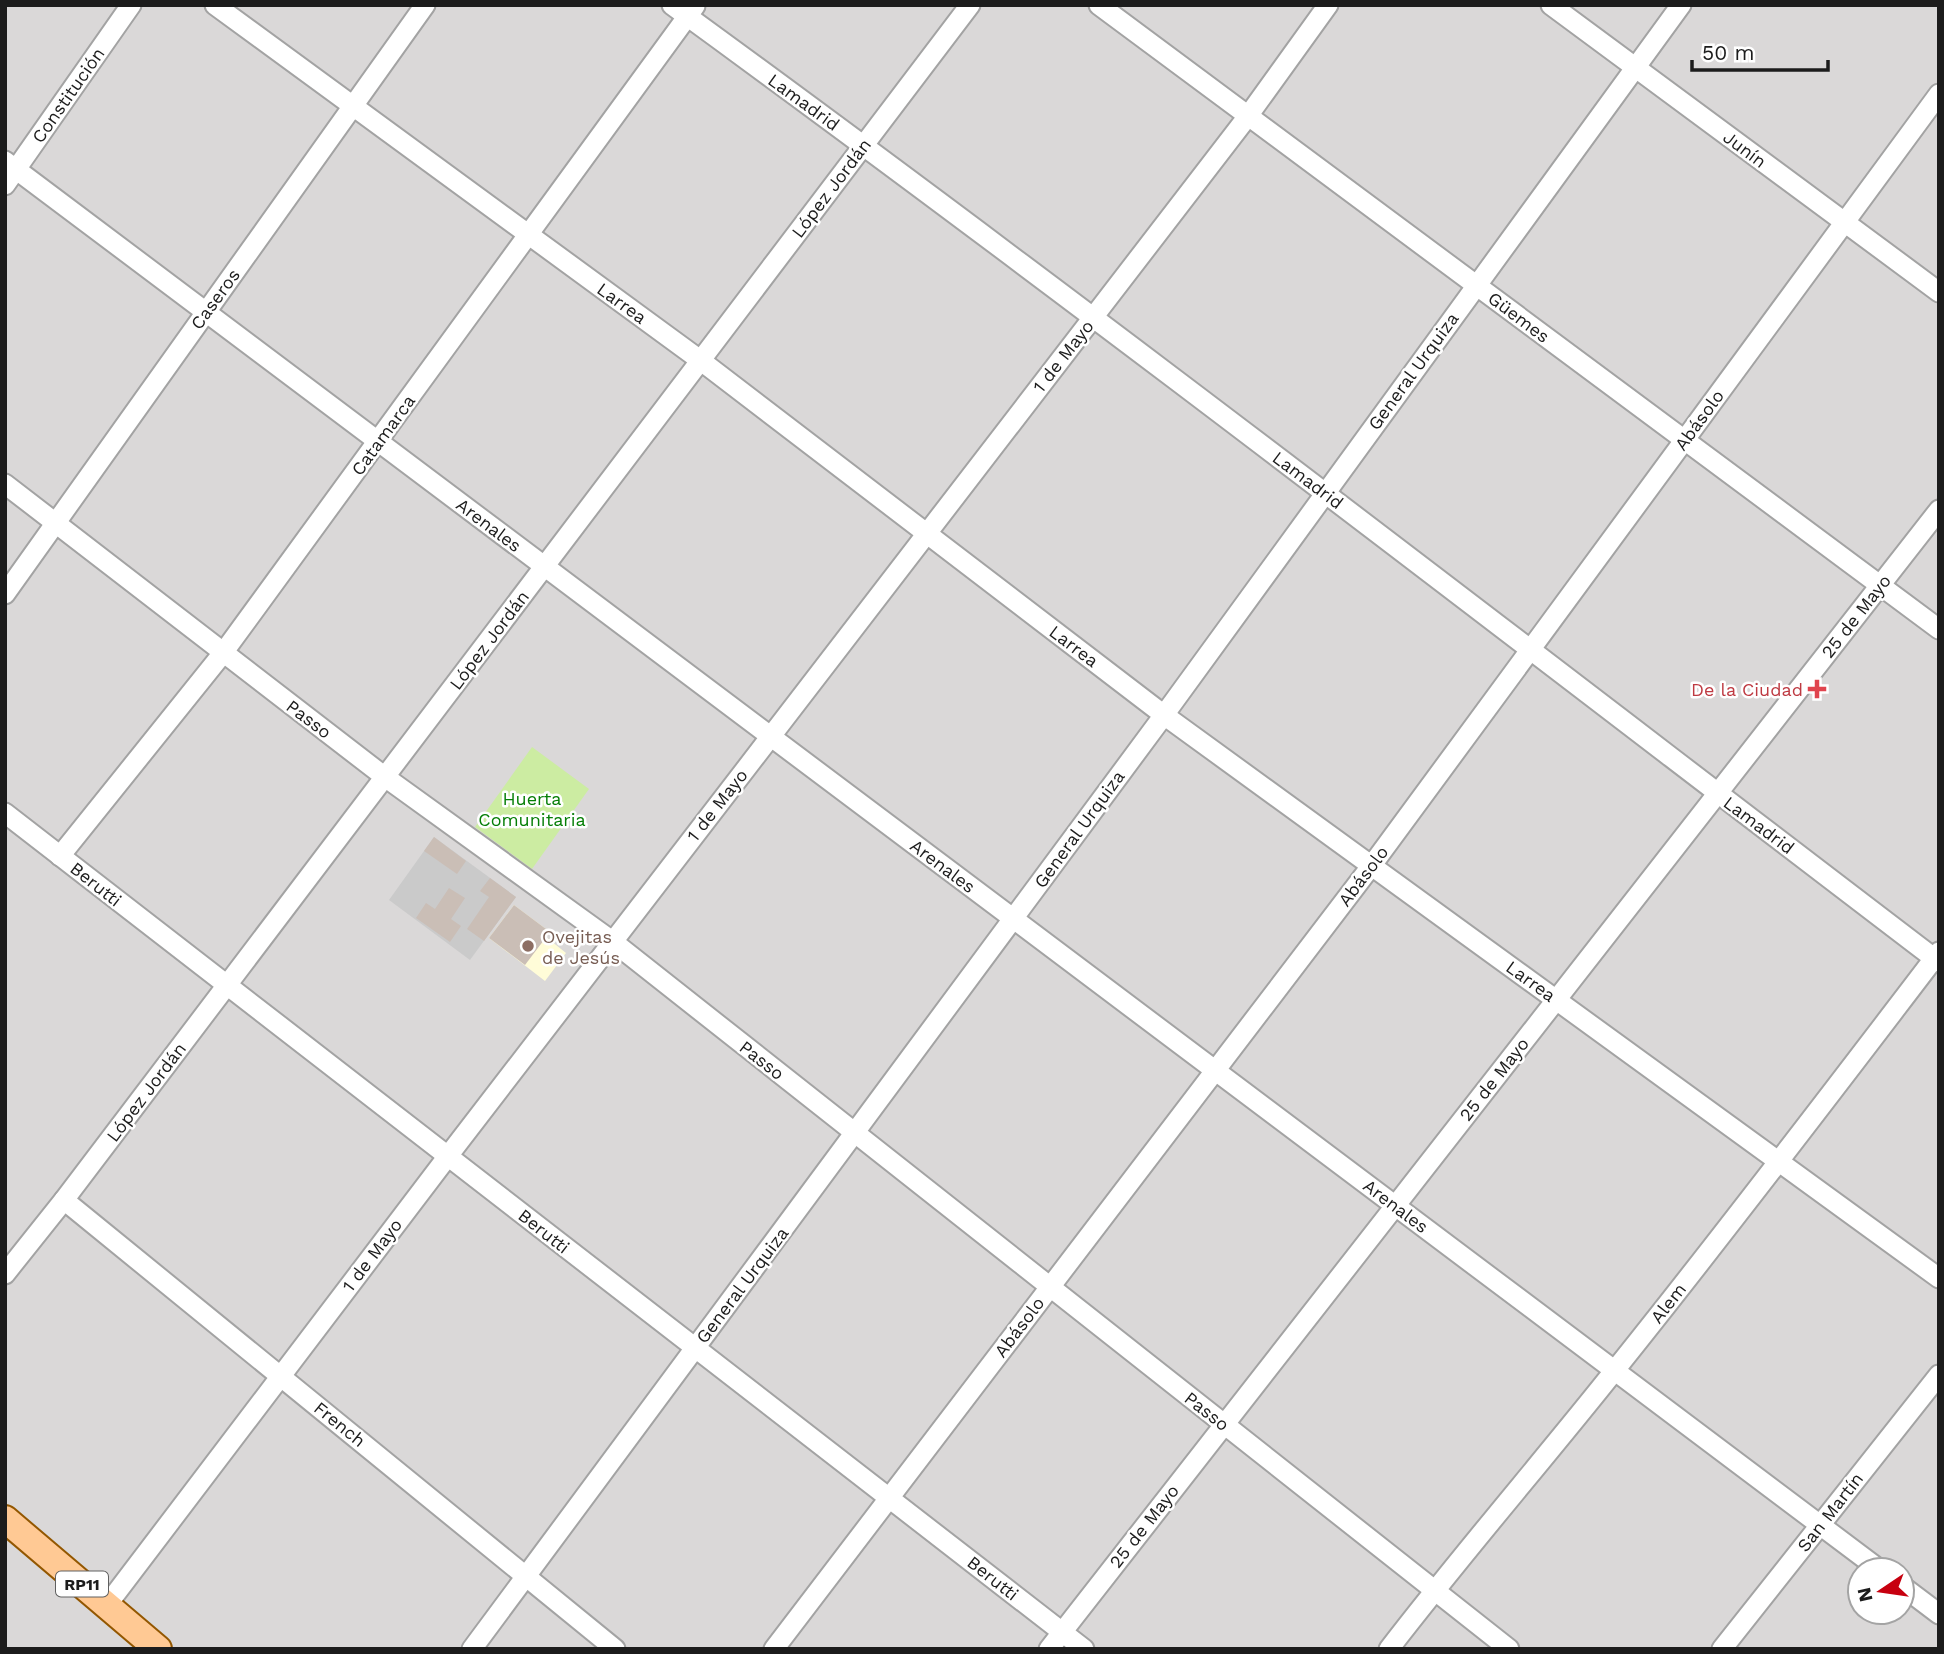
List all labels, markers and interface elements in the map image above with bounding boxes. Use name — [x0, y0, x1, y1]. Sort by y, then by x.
scale bar — [1692, 28, 1828, 72]
text: 50 m — [1702, 40, 1754, 65]
street label: Constitución — [27, 43, 109, 147]
street label: Lamadrid — [764, 69, 844, 135]
street label: Junín — [1719, 126, 1771, 172]
street label: López Jordán — [787, 134, 875, 242]
street label: Caseros — [186, 265, 244, 333]
street label: Larrea — [593, 278, 651, 328]
street label: Güemes — [1484, 287, 1554, 347]
street label: General Urquiza — [1363, 308, 1463, 434]
street label: 1 de Mayo — [1028, 316, 1098, 396]
street label: Abásolo — [1670, 386, 1728, 454]
street label: Catamarca — [347, 391, 419, 479]
street label: Lamadrid — [1269, 447, 1347, 513]
street label: Arenales — [452, 494, 526, 556]
street label: 25 de Mayo — [1817, 570, 1895, 662]
street label: López Jordán — [445, 586, 533, 694]
street label: Larrea — [1045, 621, 1103, 671]
place label: De la Ciudad — [1691, 679, 1803, 700]
marker: De la Ciudad — [1809, 681, 1825, 697]
street label: Passo — [282, 695, 336, 743]
street label: 1 de Mayo — [682, 765, 752, 845]
street label: General Urquiza — [1029, 766, 1129, 892]
park label: Huerta Comunitaria — [478, 788, 586, 830]
street label: Lamadrid — [1720, 792, 1798, 858]
street label: Arenales — [906, 835, 980, 897]
street label: Abásolo — [1334, 842, 1392, 910]
street label: Berutti — [66, 857, 126, 911]
place label: Ovejitas de Jesús — [542, 926, 620, 968]
marker: Ovejitas de Jesús — [520, 938, 536, 954]
street label: Larrea — [1502, 956, 1560, 1006]
street label: 25 de Mayo — [1455, 1033, 1533, 1125]
street label: Passo — [735, 1036, 789, 1084]
street label: López Jordán — [102, 1038, 190, 1146]
street label: Arenales — [1359, 1175, 1433, 1237]
street label: Berutti — [514, 1204, 574, 1258]
street label: 1 de Mayo — [338, 1214, 406, 1296]
street label: General Urquiza — [692, 1223, 792, 1347]
street label: Alem — [1646, 1279, 1690, 1327]
street label: Abásolo — [990, 1293, 1048, 1361]
street label: Passo — [1180, 1387, 1234, 1435]
street label: French — [310, 1397, 370, 1451]
street label: San Martín — [1793, 1468, 1867, 1556]
street label: 25 de Mayo — [1105, 1480, 1183, 1572]
street label: Berutti — [963, 1551, 1023, 1605]
north arrow — [1846, 1556, 1916, 1626]
road number: RP11 — [56, 1572, 108, 1596]
text: N — [1852, 1585, 1878, 1604]

